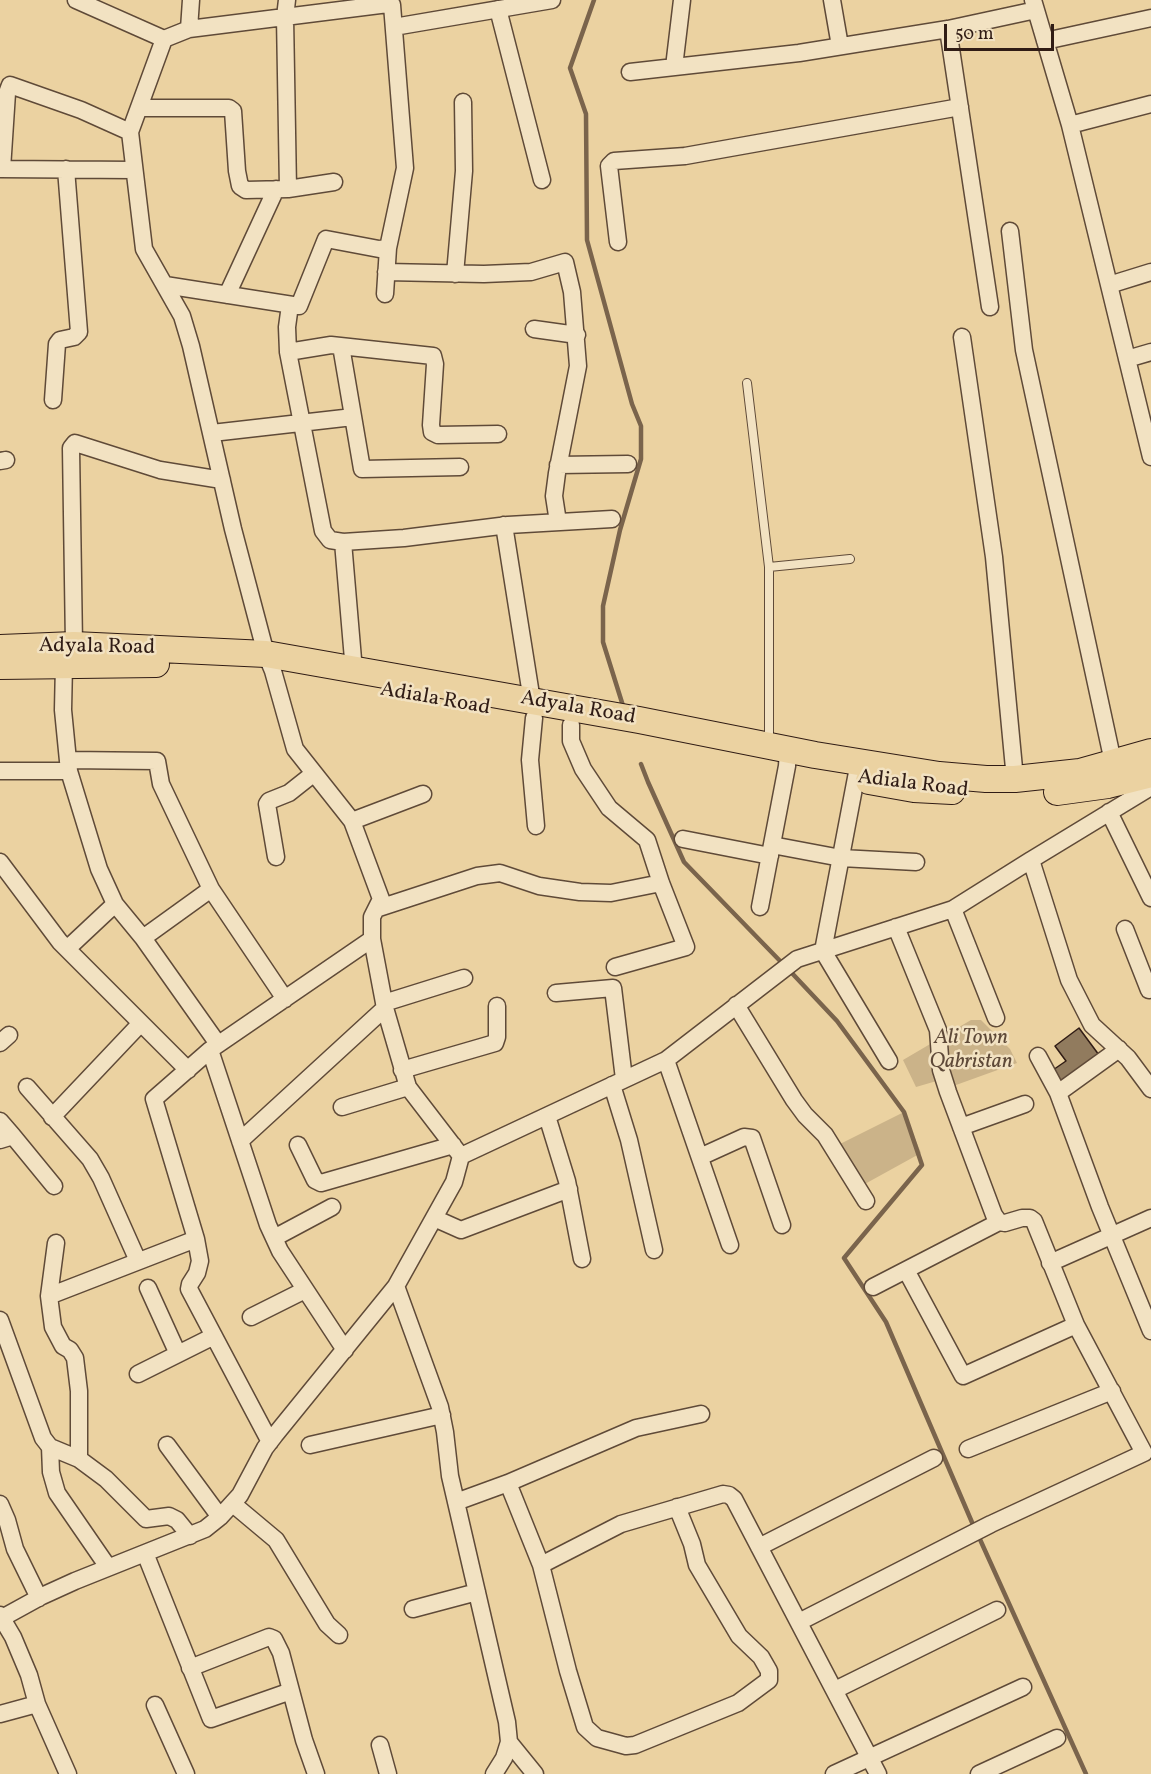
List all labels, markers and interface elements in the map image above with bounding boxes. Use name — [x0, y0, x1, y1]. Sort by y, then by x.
scale bar — [947, 12, 1056, 50]
text: 50 m — [955, 22, 994, 47]
street label: Adyala Road — [39, 634, 155, 662]
street label: Adiala Road — [378, 678, 492, 722]
street label: Adyala Road — [519, 686, 637, 732]
street label: Adiala Road — [856, 766, 970, 804]
park label: Ali Town Qabristan — [929, 1026, 1013, 1076]

